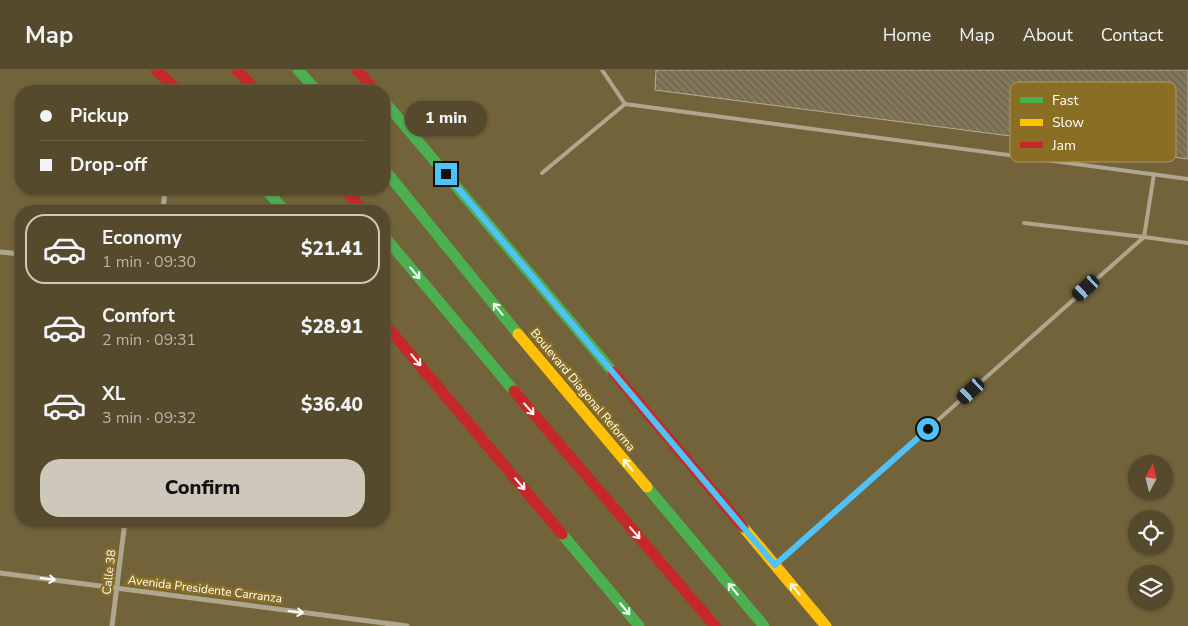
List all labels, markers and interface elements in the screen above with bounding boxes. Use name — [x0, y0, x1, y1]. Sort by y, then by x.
text: Map — [25, 19, 73, 51]
text: Home — [883, 23, 931, 47]
text: Map — [959, 23, 995, 47]
text: About — [1023, 23, 1073, 47]
text: Contact — [1101, 23, 1163, 47]
legend — [1010, 82, 1176, 162]
text: Fast — [1052, 91, 1078, 110]
callout: 1 min — [405, 102, 487, 136]
text: Pickup — [70, 103, 129, 129]
text: 1 min — [425, 107, 467, 129]
text: Slow — [1052, 113, 1084, 132]
text: Jam — [1051, 136, 1076, 155]
text: Drop-off — [70, 152, 147, 178]
route end — [435, 163, 457, 185]
text: Economy — [102, 225, 182, 251]
icon: car — [42, 227, 87, 272]
text: $21.41 — [301, 236, 363, 262]
text: 1 min · 09:30 — [102, 251, 196, 273]
one-way arrow — [409, 266, 420, 279]
car — [1069, 272, 1102, 304]
text: Comfort — [102, 303, 175, 329]
one-way arrow — [492, 303, 503, 316]
icon: car — [42, 305, 87, 350]
text: $28.91 — [301, 314, 363, 340]
street label: Boulevard Diagonal Reforma — [527, 325, 639, 455]
text: 2 min · 09:31 — [102, 329, 196, 351]
one-way arrow — [410, 353, 421, 366]
car — [954, 375, 987, 407]
text: XL — [102, 381, 125, 407]
icon: car — [42, 383, 87, 428]
text: $36.40 — [301, 392, 363, 418]
one-way arrow — [524, 403, 535, 416]
text: 3 min · 09:32 — [102, 407, 196, 429]
route start — [917, 418, 939, 440]
north arrow — [1128, 455, 1172, 500]
map controls — [1128, 455, 1173, 610]
one-way arrow — [622, 458, 634, 471]
button: Confirm — [40, 459, 365, 517]
one-way arrow — [515, 477, 526, 490]
button: locate — [1128, 510, 1173, 555]
one-way arrow — [629, 526, 640, 539]
street label: Calle 38 — [98, 549, 120, 595]
button: layers — [1128, 565, 1173, 610]
street label: Avenida Presidente Carranza — [127, 572, 283, 606]
one-way arrow — [40, 574, 56, 584]
one-way arrow — [727, 582, 739, 595]
one-way arrow — [789, 582, 800, 595]
one-way arrow — [619, 602, 630, 615]
one-way arrow — [288, 607, 304, 617]

